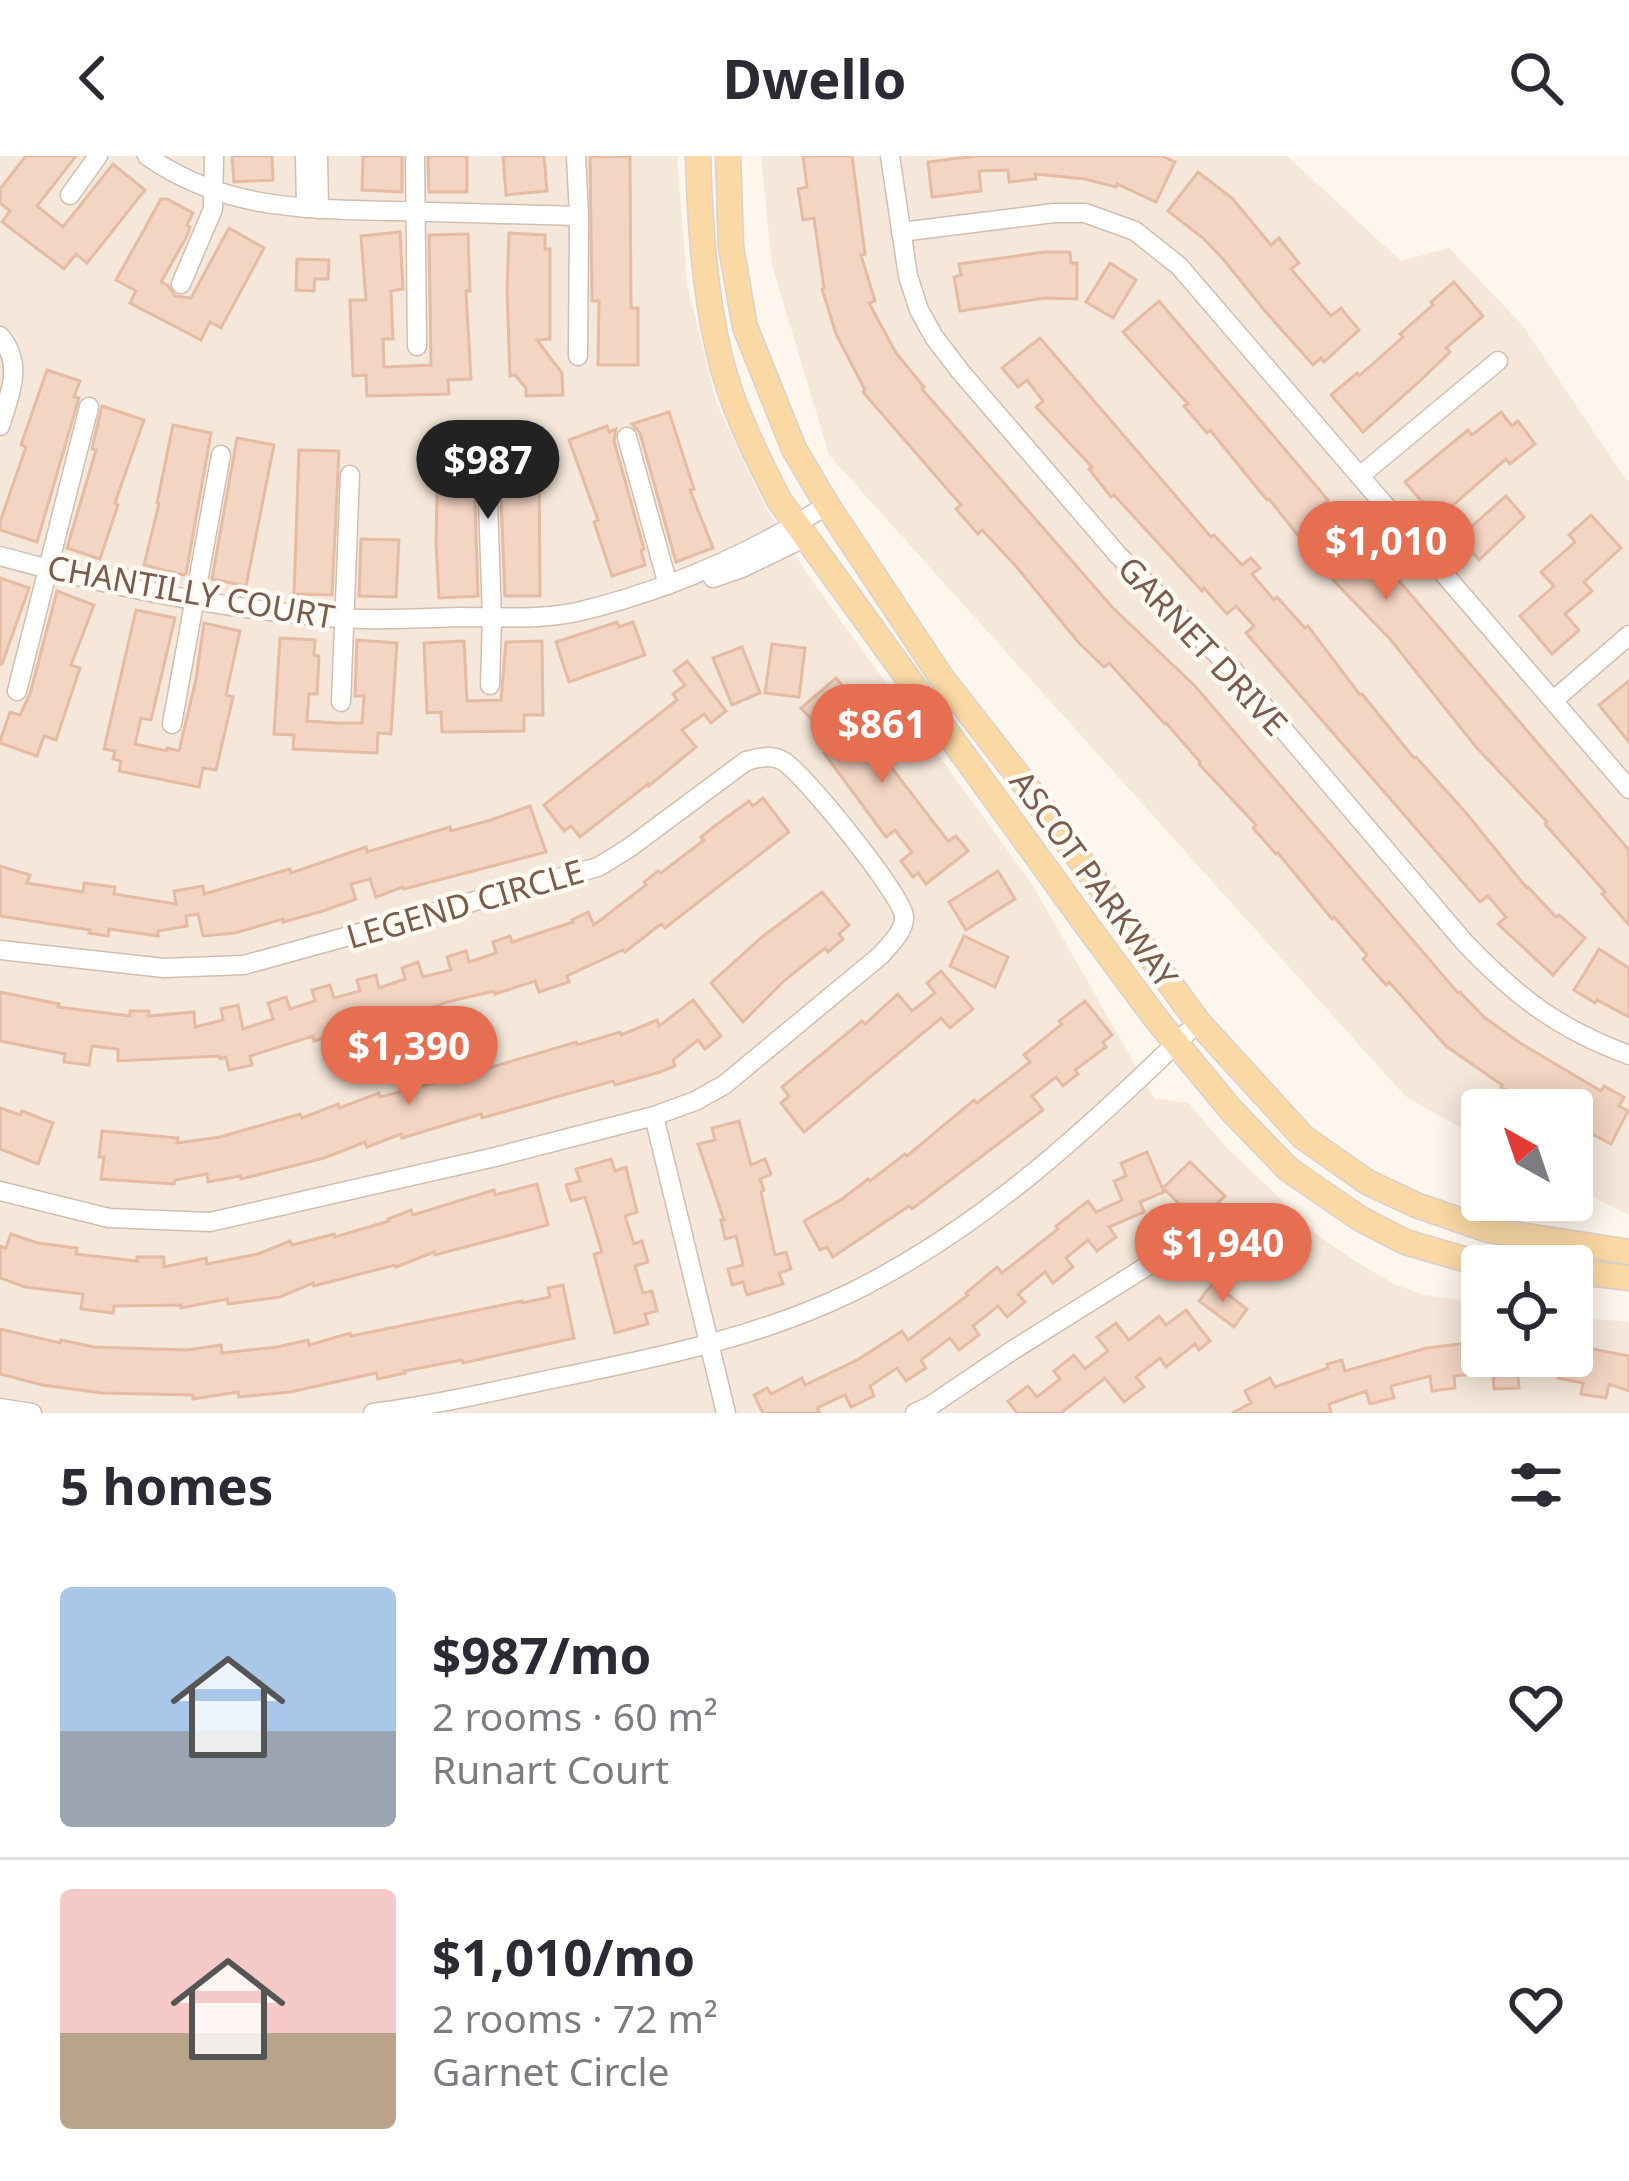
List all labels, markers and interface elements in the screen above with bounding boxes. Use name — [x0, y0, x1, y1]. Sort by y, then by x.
text: Dwello — [723, 41, 906, 115]
icon: back — [60, 45, 126, 111]
icon: search — [1503, 45, 1569, 111]
pin: $987 — [417, 420, 559, 522]
text: $987 — [443, 432, 533, 485]
pin: $1,010 — [1288, 501, 1484, 603]
text: $1,010 — [1325, 513, 1447, 566]
street label: CHANTILLY COURT — [44, 544, 338, 639]
street label: GARNET DRIVE — [1108, 546, 1298, 745]
pin: $861 — [811, 684, 953, 786]
text: $861 — [837, 696, 927, 749]
street label: ASCOT PARKWAY — [1000, 761, 1189, 997]
street label: LEGEND CIRCLE — [341, 848, 589, 959]
pin: $1,390 — [311, 1006, 507, 1108]
text: $1,390 — [348, 1018, 470, 1071]
north arrow — [1461, 1089, 1593, 1221]
map controls — [1461, 1089, 1593, 1377]
pin: $1,940 — [1125, 1203, 1321, 1305]
text: $1,940 — [1162, 1215, 1284, 1268]
button: locate — [1461, 1245, 1593, 1377]
text: 5 homes — [60, 1450, 273, 1520]
icon: filters — [1503, 1452, 1569, 1518]
text: $987/mo — [432, 1619, 651, 1689]
icon: home — [156, 1635, 300, 1779]
icon: heart — [1503, 1674, 1569, 1740]
text: 2 rooms · 60 m² — [432, 1689, 718, 1742]
text: Runart Court — [432, 1742, 669, 1795]
text: $1,010/mo — [432, 1921, 695, 1991]
icon: home — [156, 1937, 300, 2081]
icon: heart — [1503, 1976, 1569, 2042]
text: 2 rooms · 72 m² — [432, 1991, 718, 2044]
text: Garnet Circle — [432, 2044, 670, 2097]

